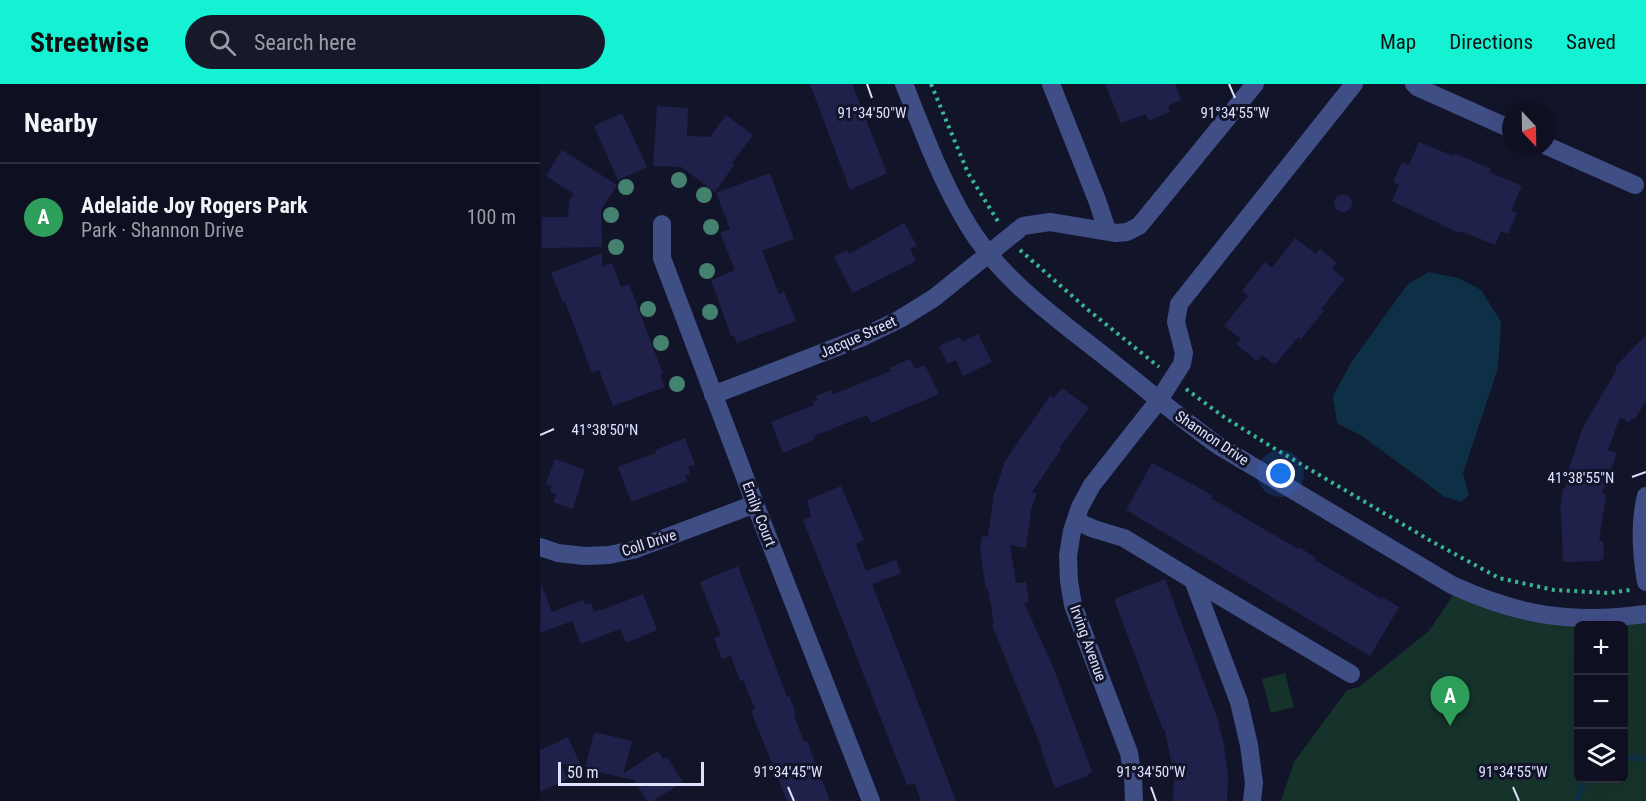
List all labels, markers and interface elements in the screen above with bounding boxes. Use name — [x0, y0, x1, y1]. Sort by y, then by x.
search box — [185, 15, 605, 69]
text: Streetwise — [30, 26, 149, 59]
icon: search — [206, 26, 239, 59]
text: Search here — [254, 30, 356, 55]
text: Map — [1380, 30, 1416, 54]
text: Directions — [1449, 30, 1533, 54]
text: Saved — [1566, 30, 1616, 54]
north arrow — [1502, 102, 1556, 156]
text: 91°34'50"W — [838, 104, 907, 122]
text: 91°34'55"W — [1201, 104, 1270, 122]
text: Nearby — [24, 108, 98, 138]
text: Adelaide Joy Rogers Park — [81, 193, 308, 218]
text: A — [38, 205, 49, 229]
text: 100 m — [467, 205, 516, 229]
text: Park · Shannon Drive — [81, 218, 244, 242]
street label: Jacque Street — [817, 312, 899, 362]
street label: Shannon Drive — [1172, 407, 1252, 469]
text: 41°38'50"N — [572, 421, 638, 439]
your location — [1266, 459, 1295, 488]
text: 41°38'55"N — [1548, 469, 1614, 487]
street label: Emily Court — [738, 479, 780, 549]
street label: Coll Drive — [619, 526, 679, 560]
street label: Irving Avenue — [1066, 603, 1110, 683]
map controls — [1574, 621, 1628, 783]
button: + — [1574, 621, 1628, 675]
button: − — [1574, 675, 1628, 729]
pin: A — [1430, 676, 1470, 726]
button: layers — [1574, 729, 1628, 783]
scale bar — [558, 759, 704, 786]
text: 50 m — [567, 763, 599, 782]
text: 91°34'45"W — [754, 763, 823, 781]
text: 91°34'50"W — [1117, 763, 1186, 781]
text: 91°34'55"W — [1479, 763, 1548, 781]

